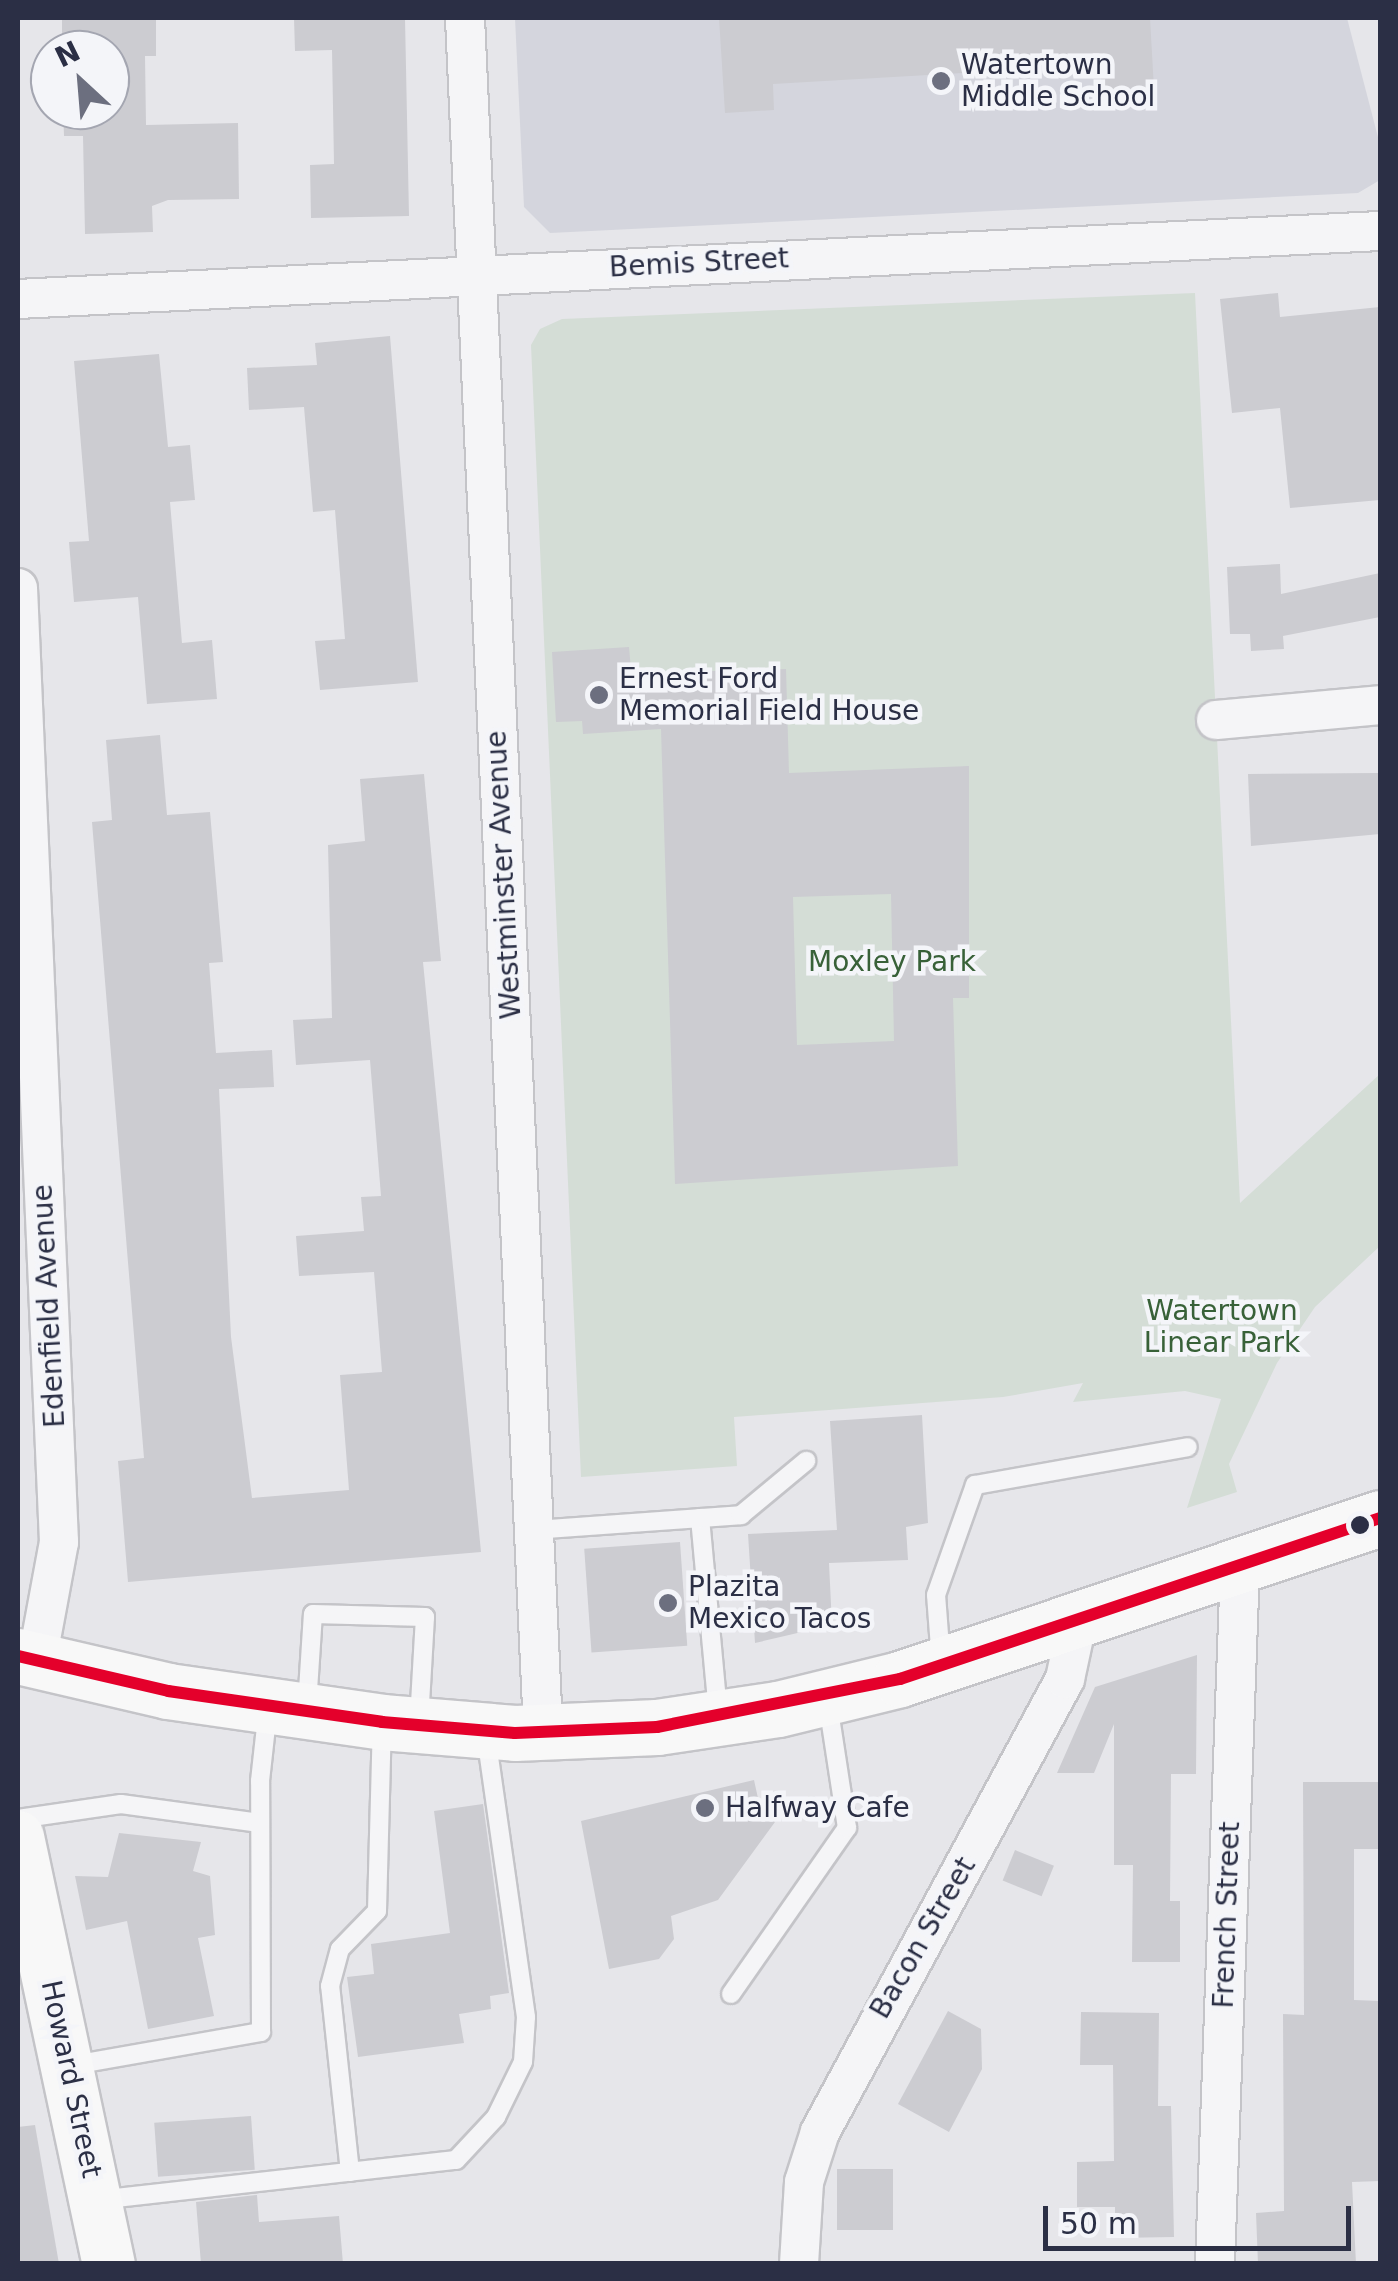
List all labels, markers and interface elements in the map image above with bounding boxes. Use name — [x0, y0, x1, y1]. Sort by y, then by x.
north arrow — [30, 30, 130, 130]
text: N — [50, 34, 85, 74]
place label: Watertown Middle School — [961, 48, 1155, 114]
marker: Watertown Middle School — [930, 70, 952, 92]
street label: Bemis Street — [608, 242, 790, 284]
place label: Ernest Ford Memorial Field House — [619, 662, 919, 728]
marker: Ernest Ford Memorial Field House — [588, 684, 610, 706]
street label: Westminster Avenue — [480, 730, 528, 1020]
park label: Moxley Park — [808, 945, 976, 979]
street label: Edenfield Avenue — [26, 1183, 72, 1429]
park label: Watertown Linear Park — [1144, 1294, 1300, 1360]
unlabelled marker — [1350, 1515, 1370, 1535]
place label: Plazita Mexico Tacos — [688, 1570, 871, 1636]
marker: Plazita Mexico Tacos — [657, 1592, 679, 1614]
place label: Halfway Cafe — [725, 1791, 910, 1825]
marker: Halfway Cafe — [694, 1797, 716, 1819]
street label: French Street — [1207, 1821, 1247, 2009]
street label: Bacon Street — [863, 1851, 983, 2025]
street label: Howard Street — [34, 1977, 108, 2181]
scale bar — [1048, 2186, 1356, 2248]
text: 50 m — [1060, 2206, 1137, 2241]

